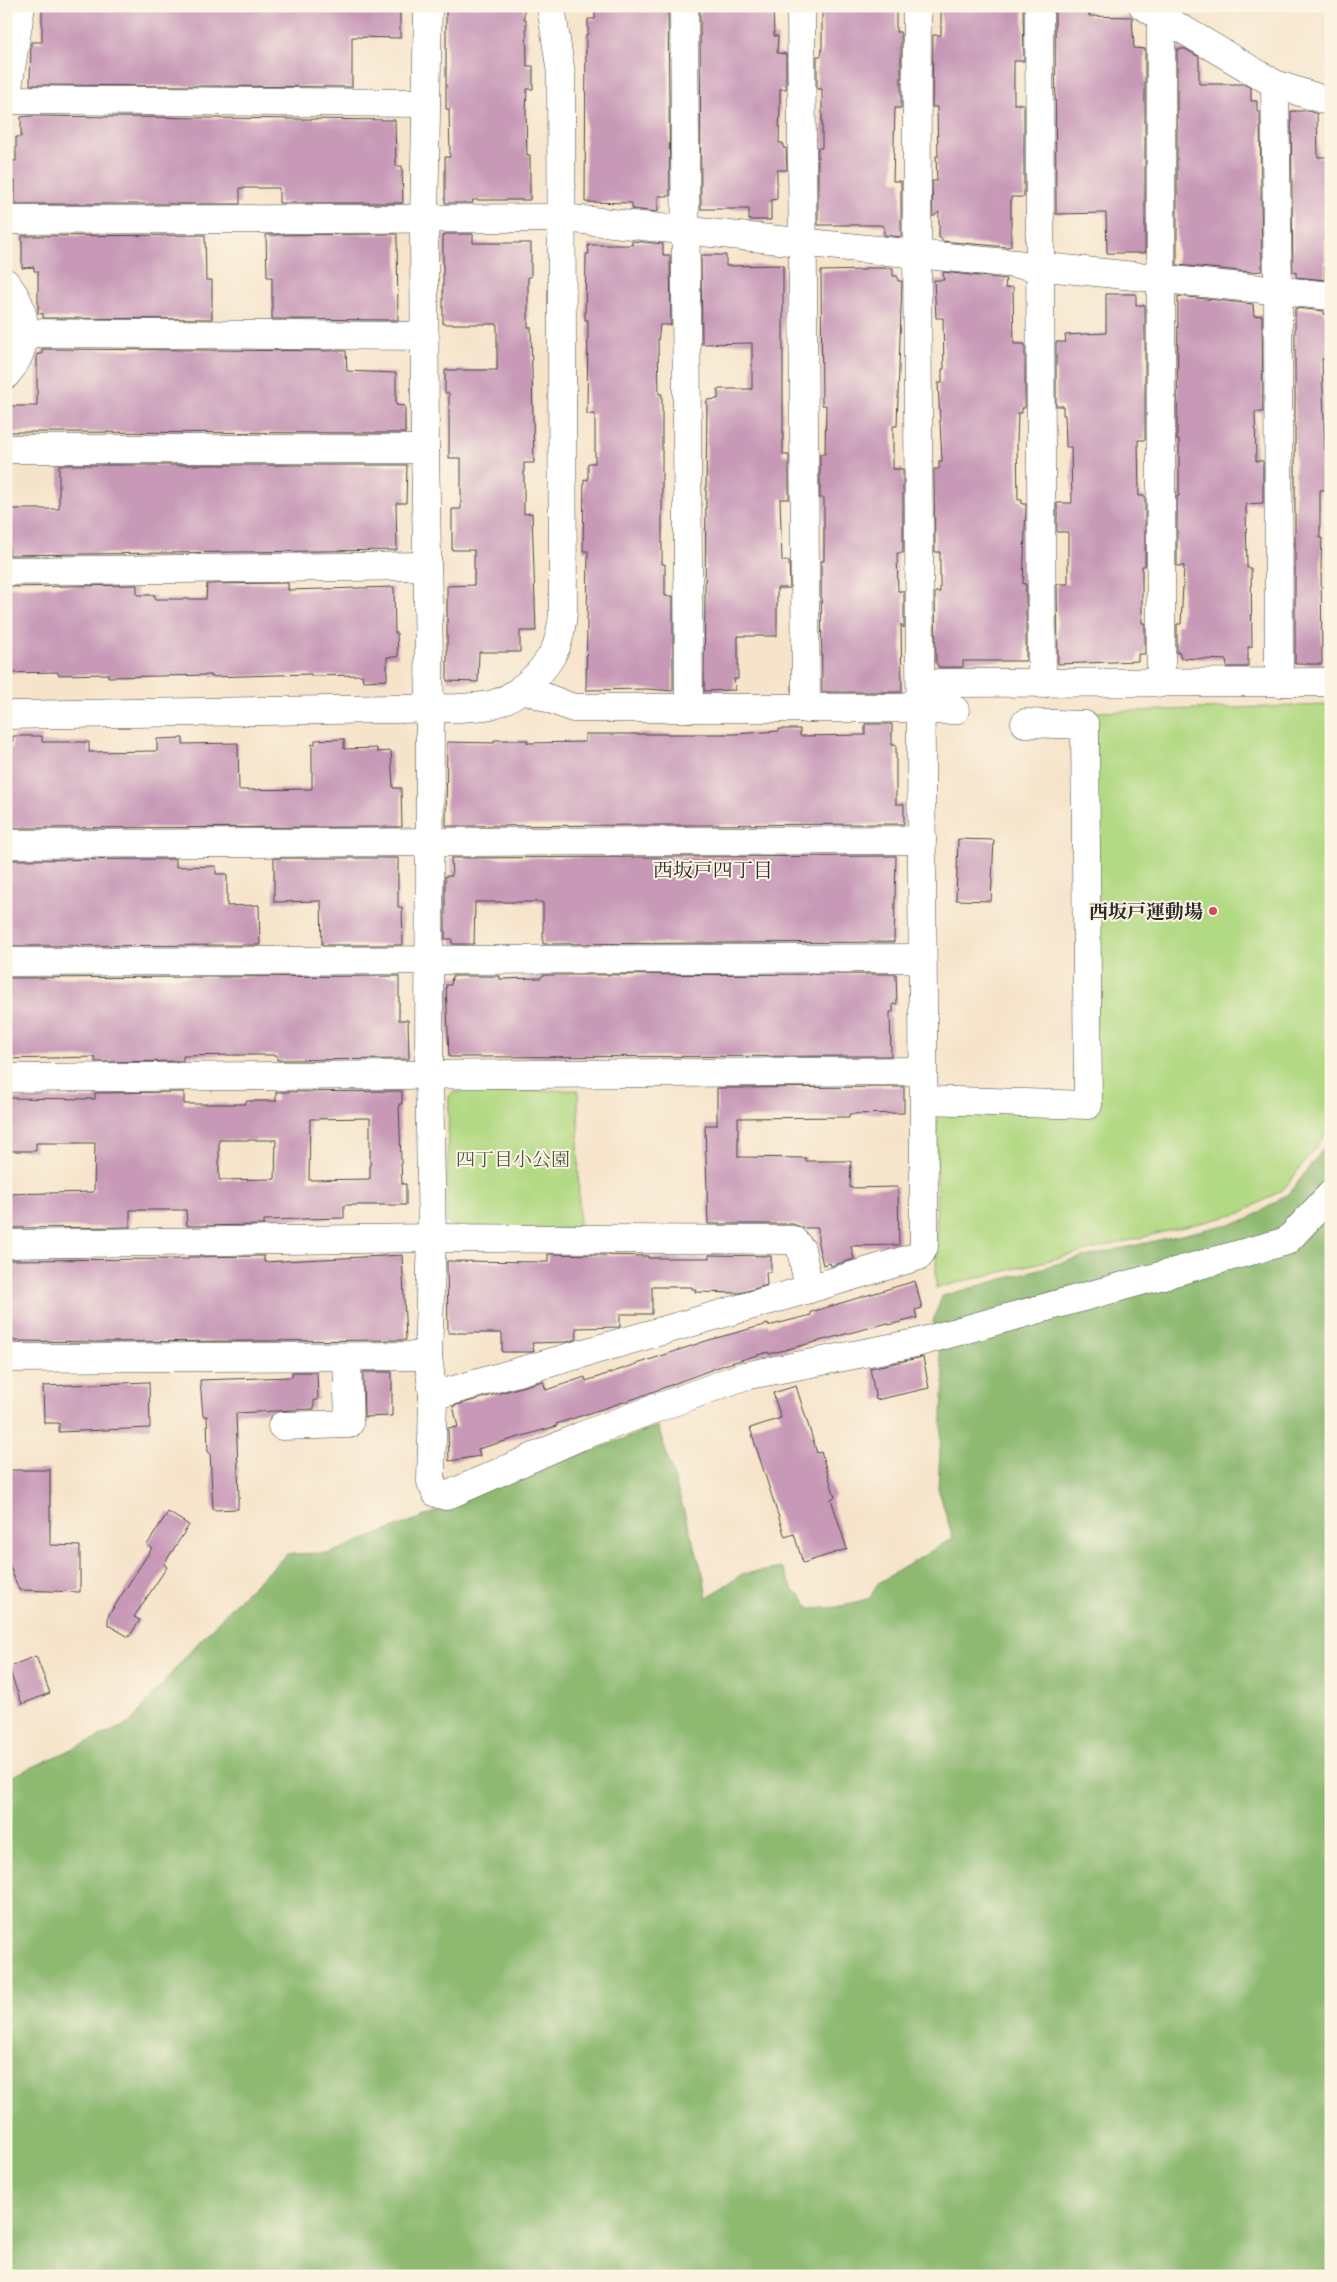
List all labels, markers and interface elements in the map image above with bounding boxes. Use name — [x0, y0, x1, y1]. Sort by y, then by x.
district label: 西坂戸四丁目 — [653, 857, 773, 883]
place label: 西坂戸運動場 — [1089, 899, 1203, 924]
marker: 西坂戸運動場 — [1207, 905, 1219, 917]
park label: 四丁目小公園 — [456, 1147, 570, 1172]

